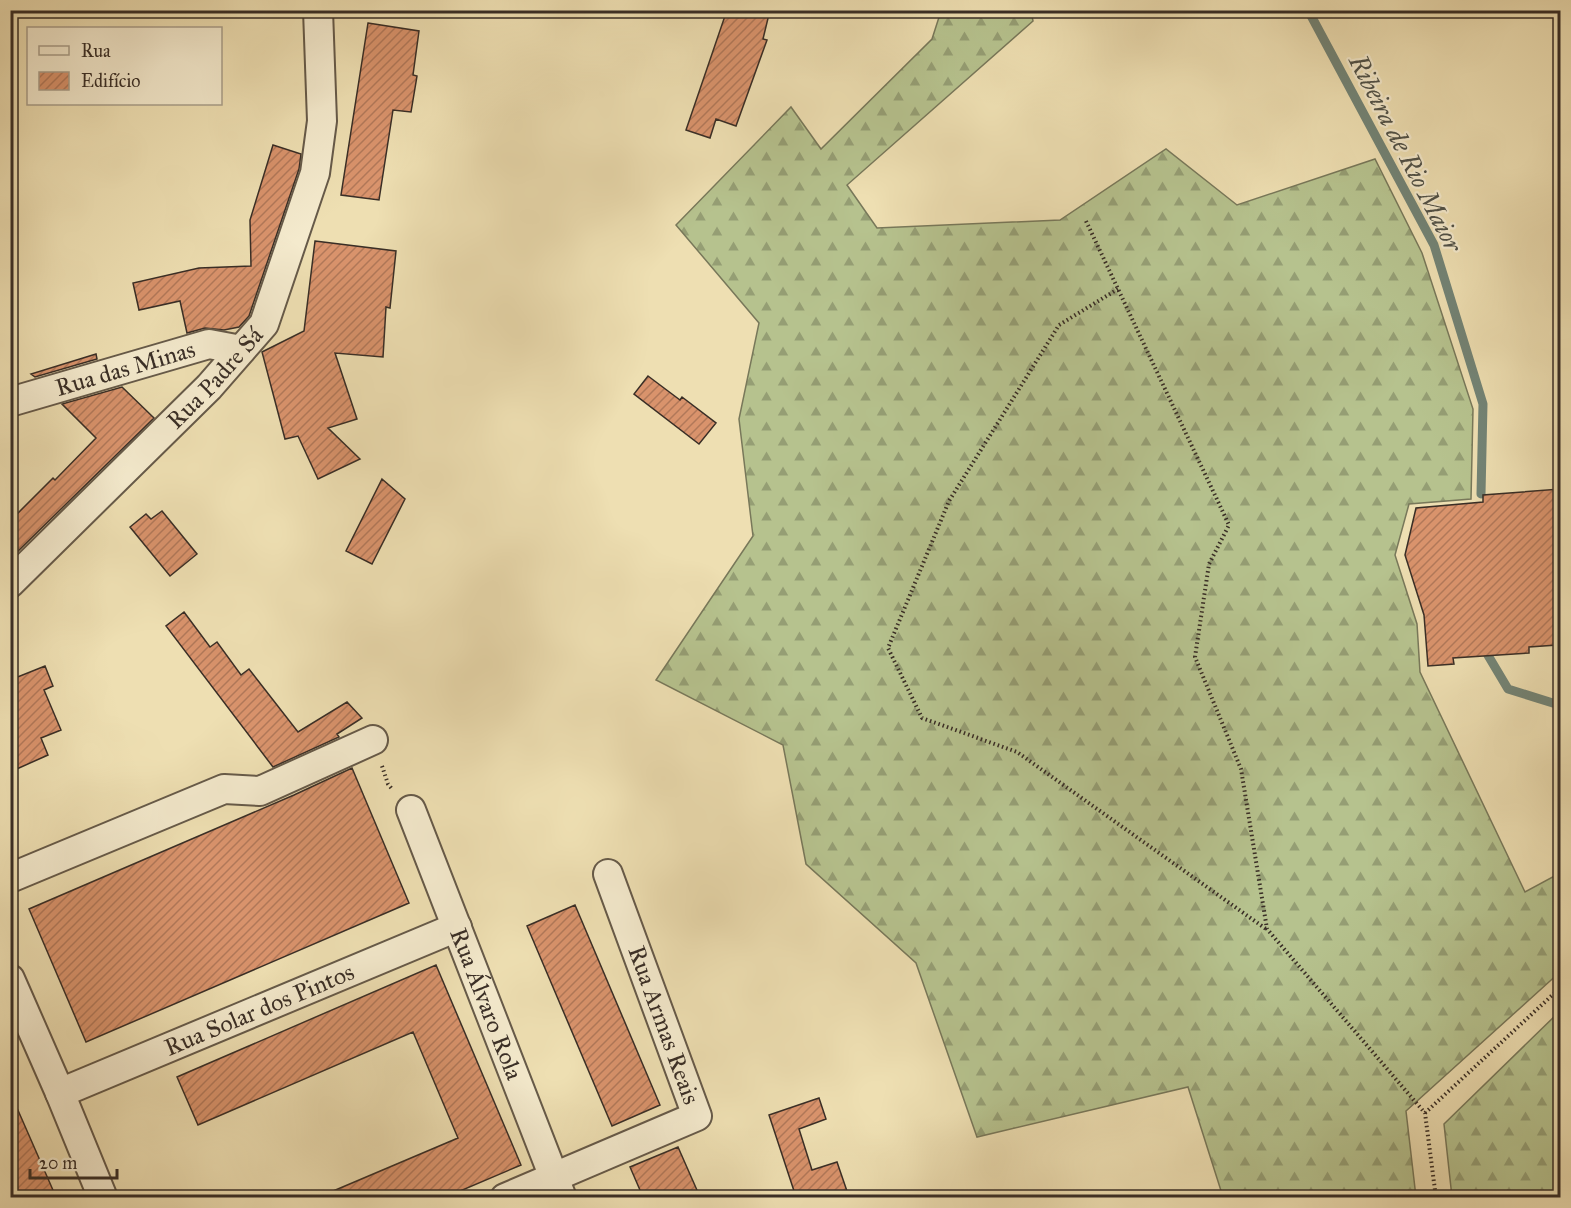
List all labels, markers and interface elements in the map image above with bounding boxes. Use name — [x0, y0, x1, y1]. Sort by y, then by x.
legend — [27, 27, 222, 105]
text: Rua — [81, 40, 111, 62]
water label: Ribeira de Rio Maior — [1342, 48, 1470, 258]
text: Edifício — [81, 70, 140, 92]
street label: Rua Padre Sá — [160, 320, 270, 435]
street label: Rua das Minas — [52, 334, 199, 403]
street label: Rua Álvaro Rola — [443, 924, 530, 1085]
street label: Rua Armas Reais — [621, 942, 707, 1108]
street label: Rua Solar dos Pintos — [160, 957, 359, 1063]
scale bar — [30, 1142, 117, 1180]
text: 20 m — [39, 1152, 77, 1174]

